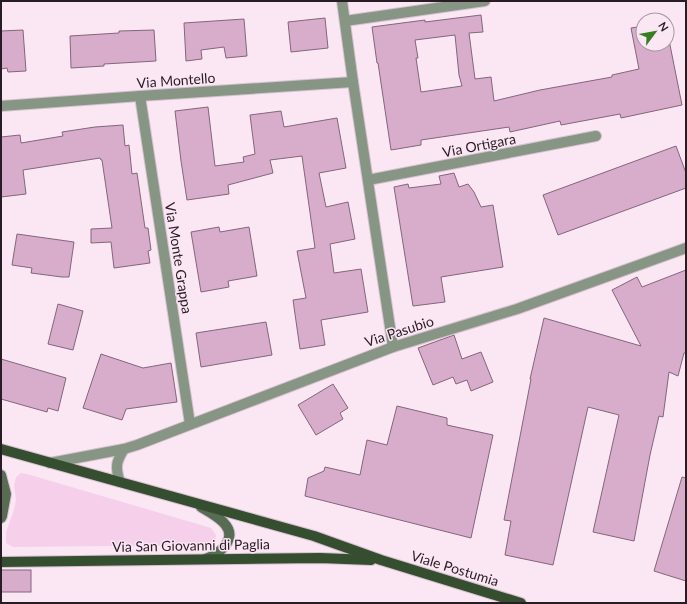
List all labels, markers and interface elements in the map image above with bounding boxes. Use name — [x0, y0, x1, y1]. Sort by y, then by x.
north arrow — [635, 12, 675, 52]
text: N — [656, 19, 672, 33]
street label: Via Montello — [136, 69, 216, 91]
street label: Via Ortigara — [441, 130, 517, 160]
street label: Via Monte Grappa — [162, 201, 196, 315]
street label: Via Pasubio — [362, 312, 436, 350]
street label: Via San Giovanni di Paglia — [112, 535, 270, 555]
street label: Viale Postumia — [409, 547, 501, 589]

